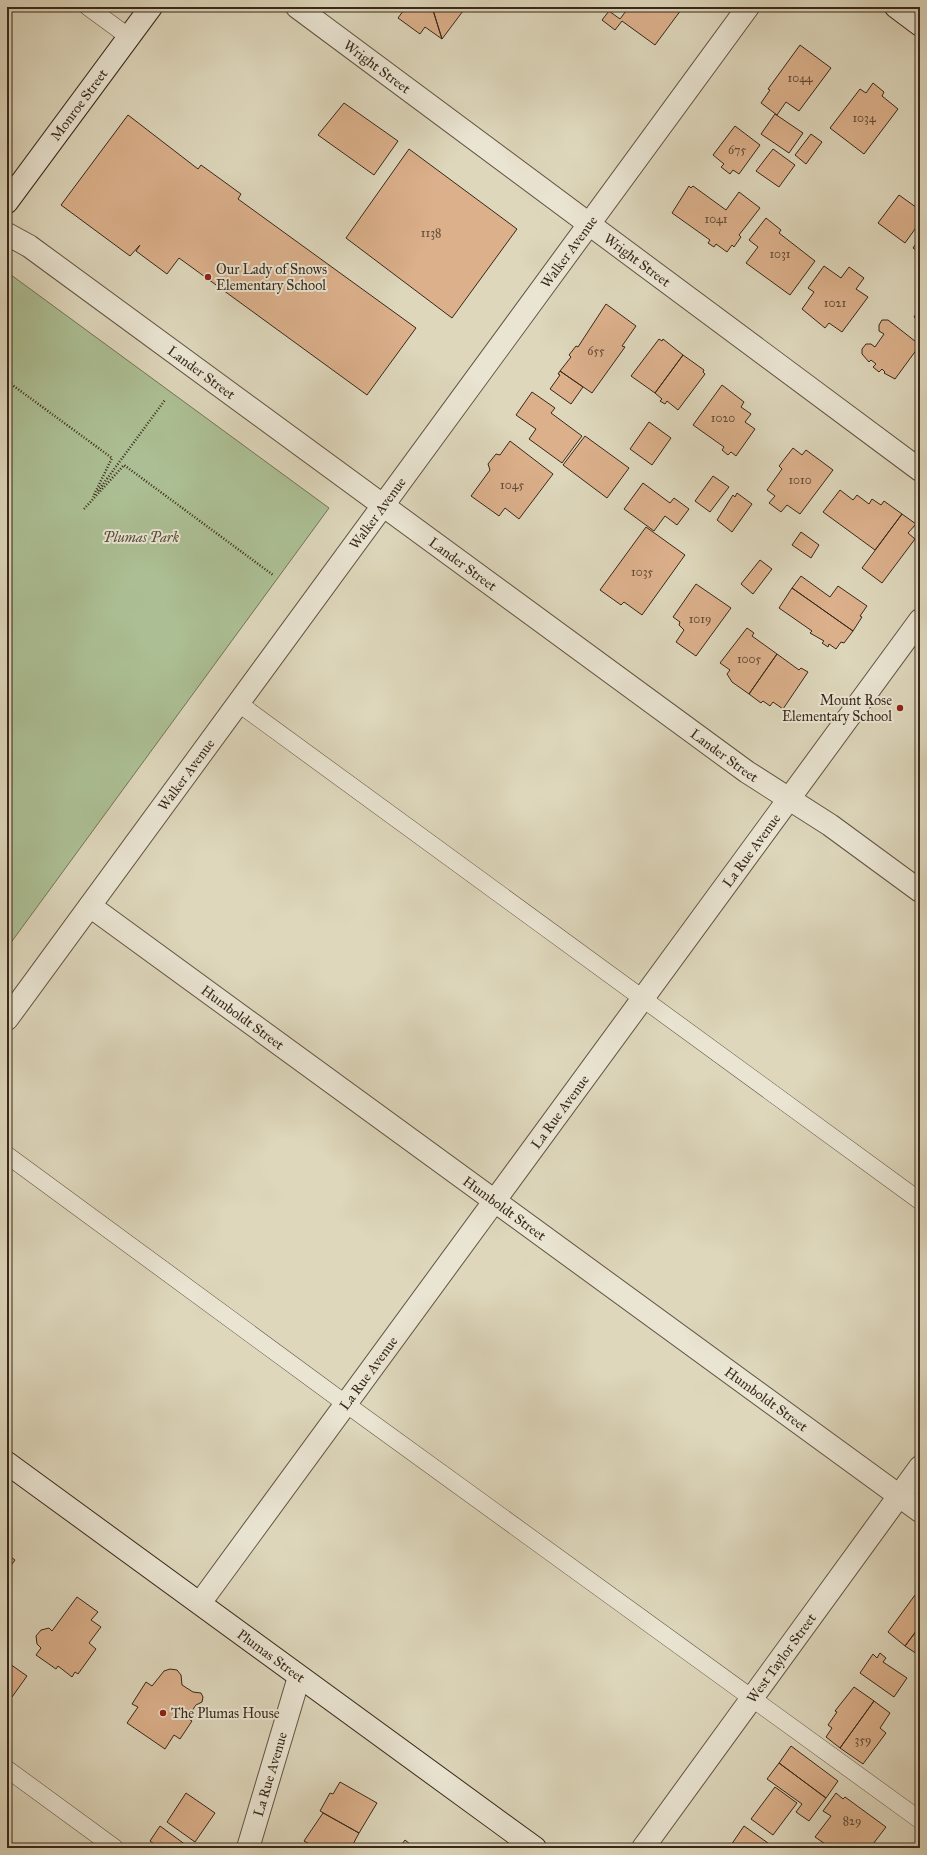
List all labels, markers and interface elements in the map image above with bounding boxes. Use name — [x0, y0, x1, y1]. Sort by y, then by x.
street label: Wright Street — [340, 37, 414, 97]
street label: Monroe Street — [47, 66, 111, 144]
house number: 1044 — [787, 71, 813, 85]
house number: 1034 — [852, 111, 876, 125]
house number: 675 — [728, 143, 746, 157]
house number: 1041 — [704, 212, 728, 226]
street label: Walker Avenue — [537, 213, 601, 291]
house number: 1138 — [421, 226, 441, 240]
street label: Wright Street — [600, 230, 674, 291]
house number: 1031 — [769, 247, 791, 261]
place label: Our Lady of Snows Elementary School — [216, 261, 327, 294]
marker: Our Lady of Snows Elementary School — [203, 272, 213, 282]
house number: 1021 — [824, 296, 846, 310]
street label: Lander Street — [164, 342, 239, 403]
house number: 655 — [587, 344, 605, 358]
house number: 1020 — [711, 411, 735, 425]
house number: 1010 — [788, 473, 812, 487]
street label: Walker Avenue — [346, 474, 410, 553]
house number: 1045 — [500, 478, 524, 492]
park label: Plumas Park — [103, 529, 180, 546]
street label: Lander Street — [425, 534, 500, 595]
house number: 1035 — [631, 565, 653, 579]
house number: 1019 — [689, 612, 711, 626]
house number: 1005 — [737, 652, 762, 666]
place label: Mount Rose Elementary School — [782, 692, 892, 725]
marker: Mount Rose Elementary School — [895, 703, 905, 713]
street label: Lander Street — [687, 725, 761, 786]
street label: Walker Avenue — [154, 735, 218, 814]
street label: La Rue Avenue — [719, 810, 784, 891]
street label: Humboldt Street — [198, 982, 287, 1054]
street label: La Rue Avenue — [528, 1072, 593, 1152]
street label: Humboldt Street — [459, 1173, 549, 1245]
street label: La Rue Avenue — [336, 1333, 402, 1414]
street label: Humboldt Street — [721, 1364, 811, 1435]
street label: West Taylor Street — [743, 1610, 820, 1706]
street label: Plumas Street — [234, 1626, 308, 1686]
place label: The Plumas House — [171, 1705, 280, 1722]
marker: The Plumas House — [158, 1708, 168, 1718]
street label: La Rue Avenue — [250, 1730, 291, 1819]
house number: 359 — [855, 1733, 871, 1747]
house number: 829 — [843, 1814, 861, 1828]

